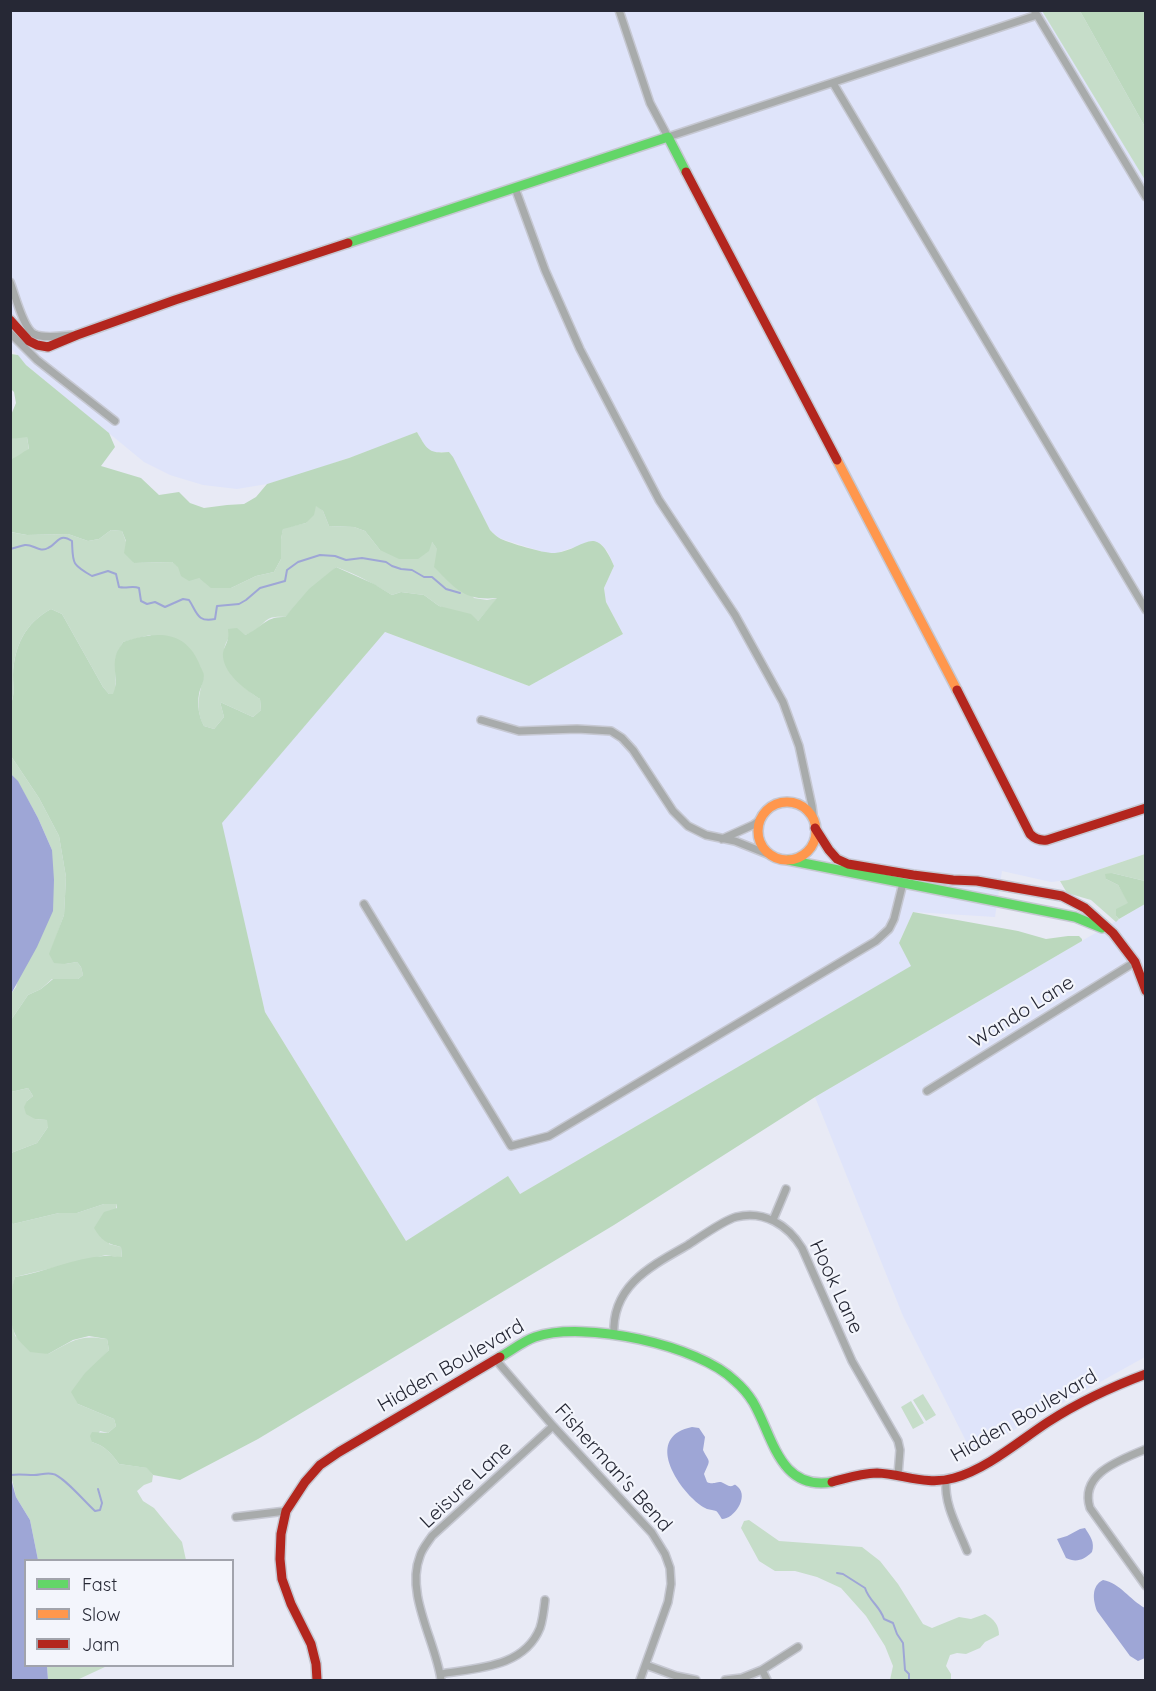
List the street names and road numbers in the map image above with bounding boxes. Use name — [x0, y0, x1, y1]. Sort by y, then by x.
street label: Wando Lane — [966, 971, 1078, 1053]
street label: Hook Lane — [804, 1236, 868, 1338]
street label: Hidden Boulevard — [373, 1314, 529, 1418]
street label: Hidden Boulevard — [946, 1364, 1102, 1468]
street label: Fisherman's Bend — [549, 1399, 677, 1537]
street label: Leisure Lane — [415, 1436, 517, 1534]

